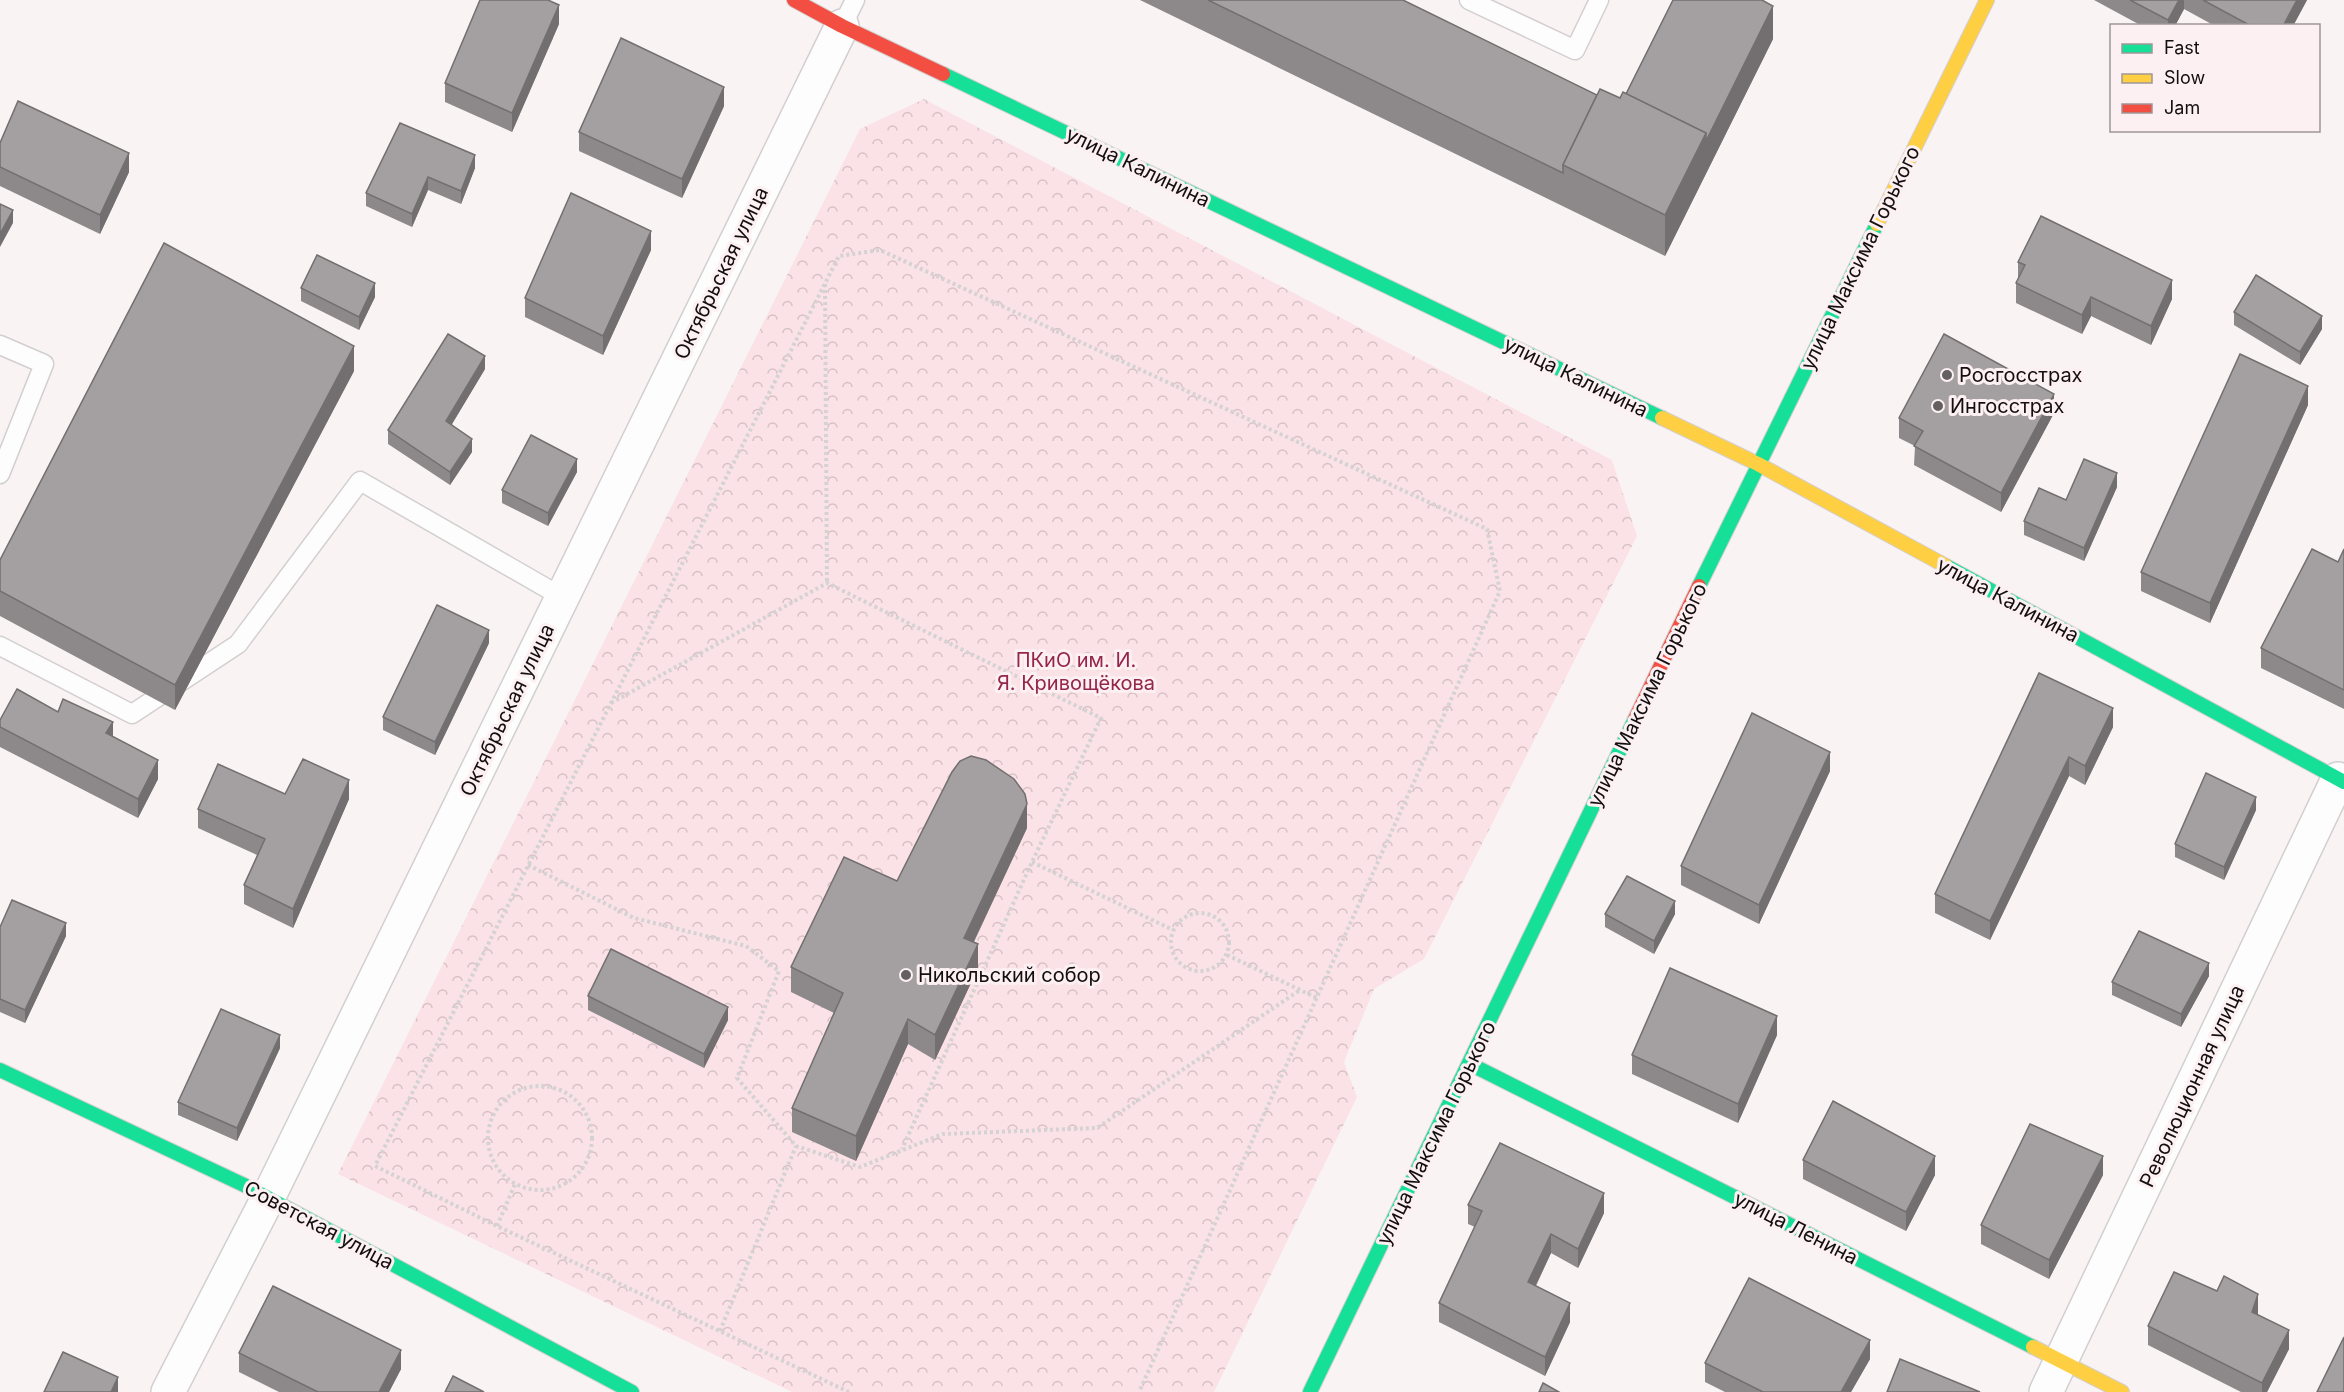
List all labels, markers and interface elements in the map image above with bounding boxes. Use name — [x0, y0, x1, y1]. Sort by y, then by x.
legend — [2110, 24, 2320, 132]
text: Fast — [2164, 37, 2200, 58]
text: Slow — [2164, 67, 2205, 88]
text: Jam — [2164, 97, 2200, 118]
street label: улица Калинина — [1062, 122, 1214, 212]
street label: улица Максима Горького — [1795, 142, 1925, 374]
street label: Октябрьская улица — [669, 183, 773, 363]
street label: улица Калинина — [1500, 332, 1652, 422]
place label: Росгосстрах — [1959, 363, 2083, 387]
marker: Росгосстрах — [1940, 368, 1954, 382]
place label: Ингосстрах — [1950, 394, 2064, 418]
marker: Ингосстрах — [1931, 399, 1945, 413]
street label: улица Калинина — [1933, 553, 2083, 647]
street label: улица Максима Горького — [1582, 579, 1712, 811]
street label: Октябрьская улица — [455, 620, 559, 800]
park label: ПКиО им. И. Я. Кривощёкова — [997, 648, 1155, 695]
place label: Никольский собор — [918, 963, 1101, 987]
marker: Никольский собор — [899, 968, 913, 982]
street label: Революционная улица — [2135, 981, 2249, 1191]
street label: улица Максима Горького — [1371, 1017, 1501, 1249]
street label: Советская улица — [240, 1176, 398, 1274]
street label: улица Ленина — [1730, 1186, 1862, 1270]

